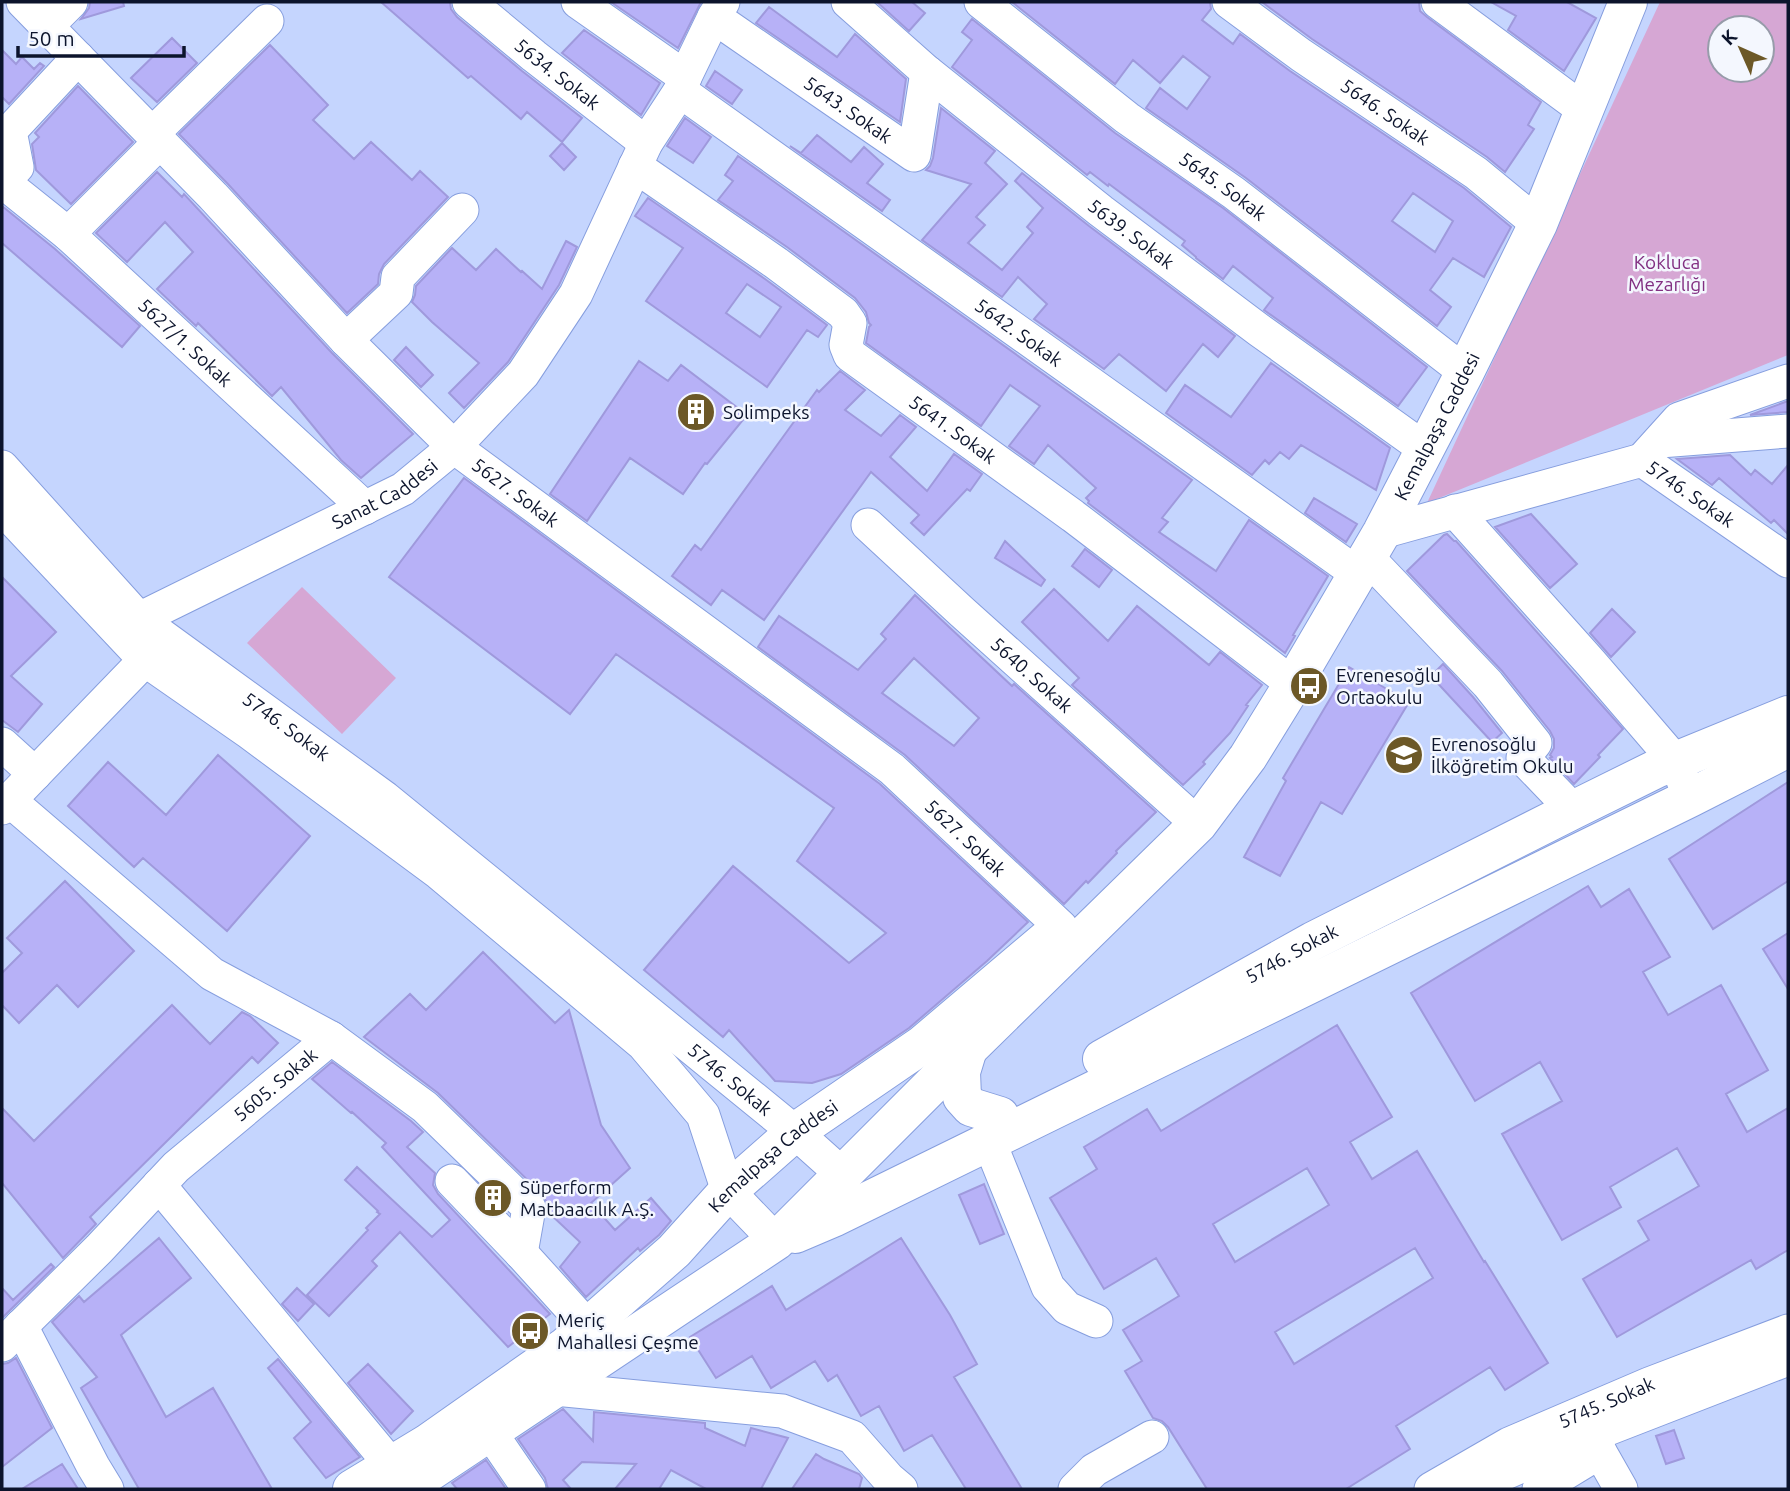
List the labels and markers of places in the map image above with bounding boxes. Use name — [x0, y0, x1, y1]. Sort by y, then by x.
building icon: Solimpeks — [675, 391, 717, 433]
place label: Solimpeks — [723, 401, 810, 423]
place label: Evrenesoğlu Ortaokulu — [1336, 664, 1441, 708]
bus stop icon: Evrenesoğlu Ortaokulu — [1288, 665, 1330, 707]
place label: Evrenosoğlu İlköğretim Okulu — [1431, 733, 1574, 777]
school or university icon: Evrenosoğlu İlköğretim Okulu — [1383, 734, 1425, 776]
place label: Süperform Matbaacılık A.Ş. — [520, 1176, 654, 1220]
building icon: Süperform Matbaacılık A.Ş. — [472, 1177, 514, 1219]
place label: Meriç Mahallesi Çeşme — [557, 1309, 699, 1353]
bus stop icon: Meriç Mahallesi Çeşme — [509, 1310, 551, 1352]

